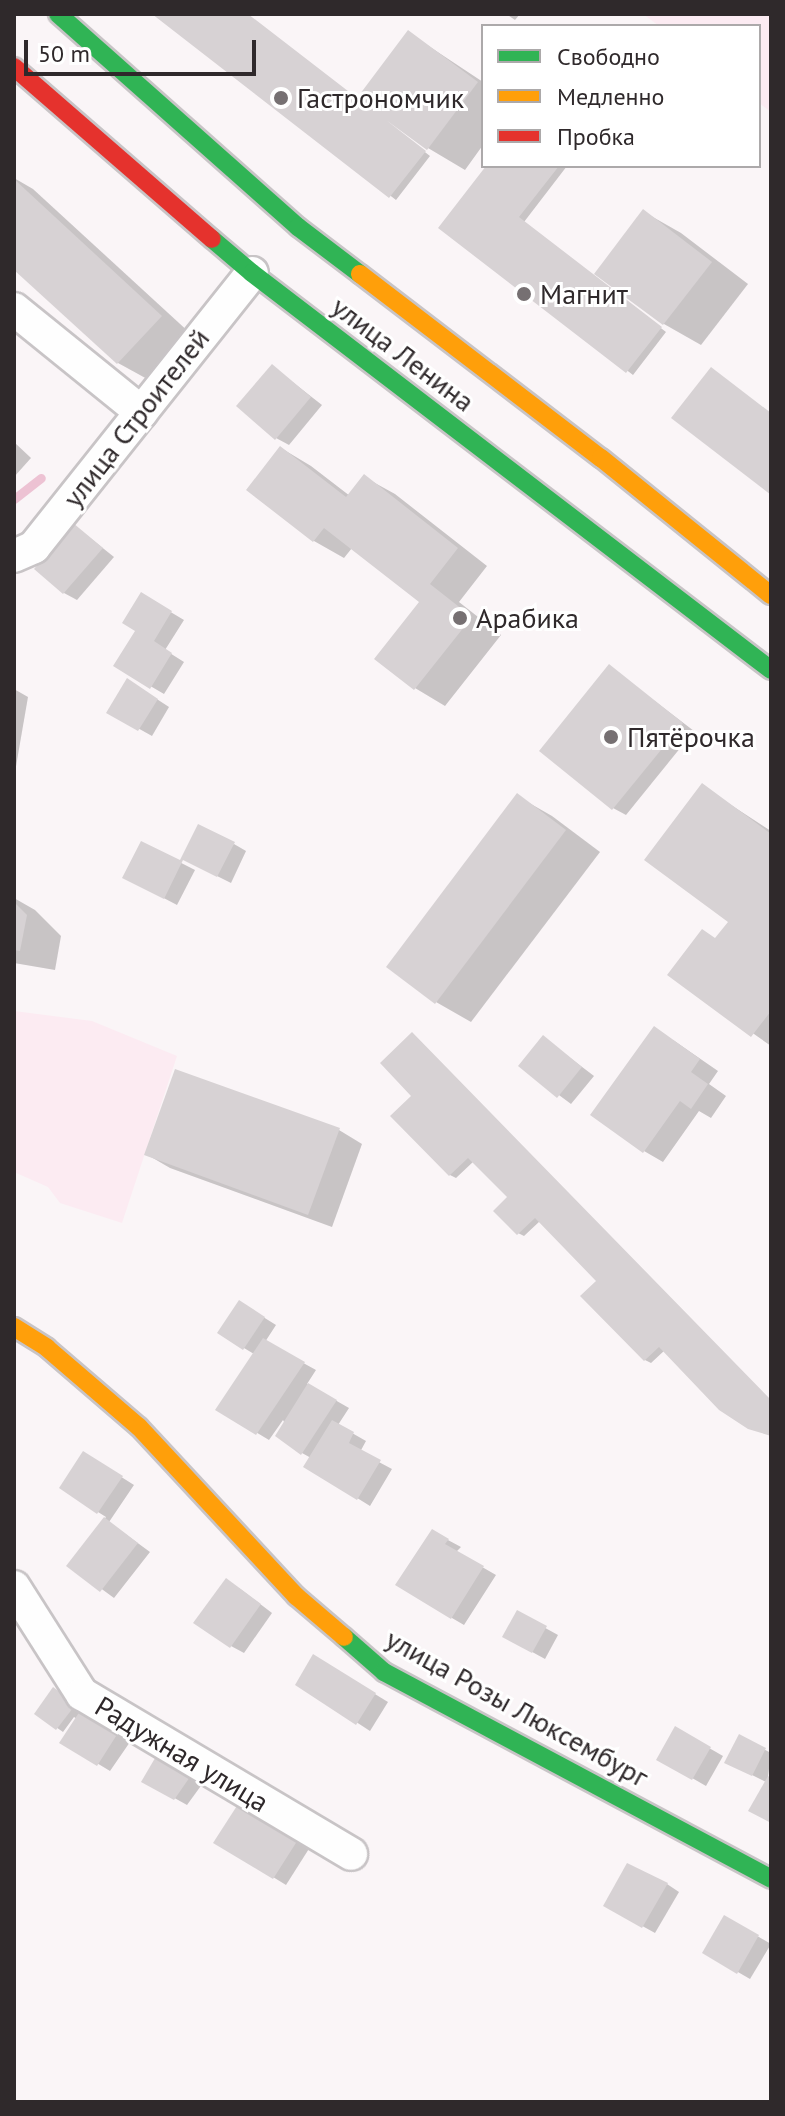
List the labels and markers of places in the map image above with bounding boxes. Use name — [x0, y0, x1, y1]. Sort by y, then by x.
place label: Гастрономчик — [297, 81, 464, 115]
marker: Гастрономчик — [272, 89, 290, 107]
place label: Магнит — [540, 277, 628, 311]
marker: Магнит — [515, 285, 533, 303]
place label: Арабика — [476, 601, 579, 635]
marker: Арабика — [451, 609, 469, 627]
place label: Пятёрочка — [627, 720, 755, 754]
marker: Пятёрочка — [602, 728, 620, 746]

